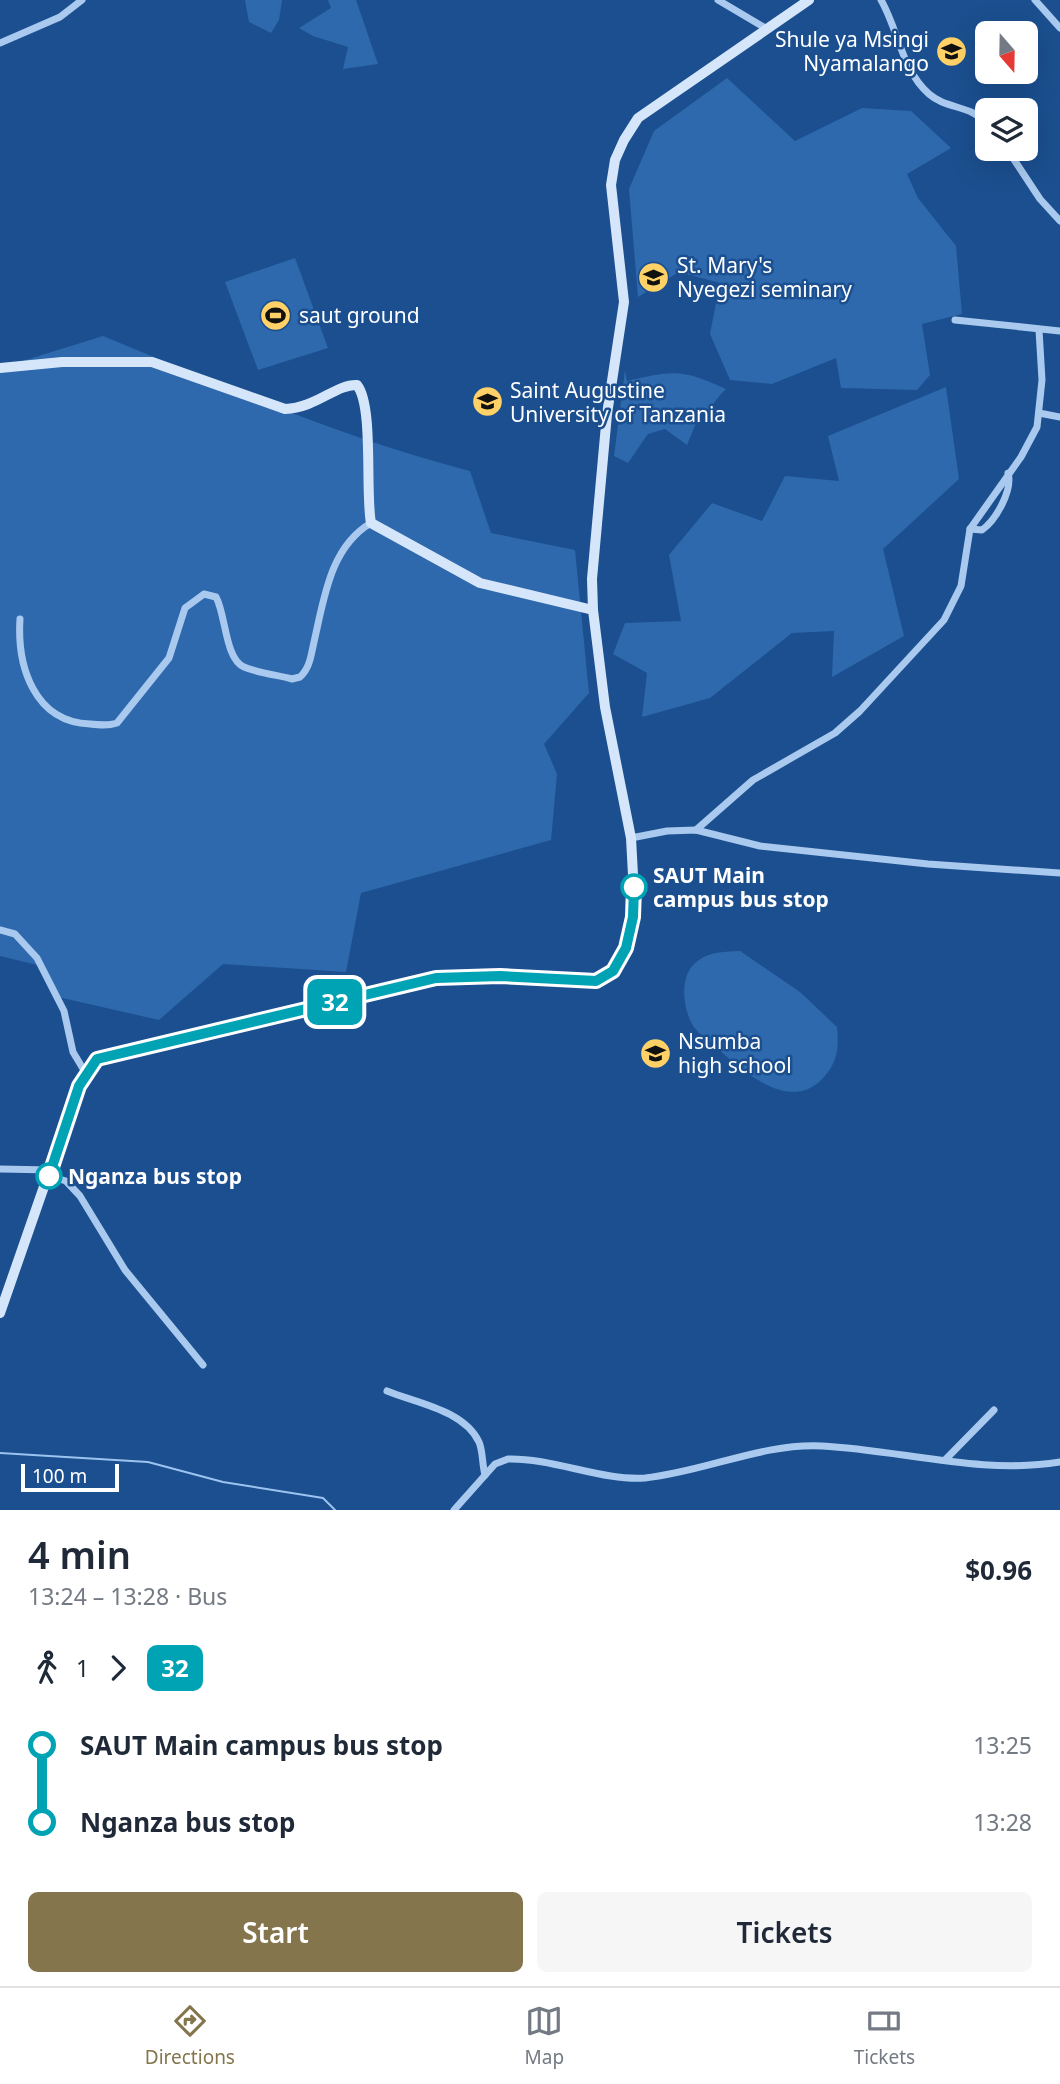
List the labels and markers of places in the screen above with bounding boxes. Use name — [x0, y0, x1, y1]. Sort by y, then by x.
place label: Shule ya Msingi Nyamalango — [775, 25, 929, 77]
school or university icon: Shule ya Msingi Nyamalango — [935, 34, 969, 68]
place label: St. Mary's Nyegezi seminary — [677, 251, 852, 303]
school or university icon: St. Mary's Nyegezi seminary — [637, 260, 671, 294]
sports icon: saut ground — [259, 298, 293, 332]
place label: saut ground — [299, 301, 420, 329]
place label: Saint Augustine University of Tanzania — [510, 376, 726, 428]
school or university icon: Saint Augustine University of Tanzania — [470, 385, 504, 419]
place label: SAUT Main campus bus stop — [653, 861, 829, 913]
marker: SAUT Main campus bus stop — [621, 874, 647, 900]
place label: Nsumba high school — [678, 1027, 792, 1079]
school or university icon: Nsumba high school — [638, 1036, 672, 1070]
place label: Nganza bus stop — [68, 1162, 242, 1190]
marker: Nganza bus stop — [36, 1163, 62, 1189]

